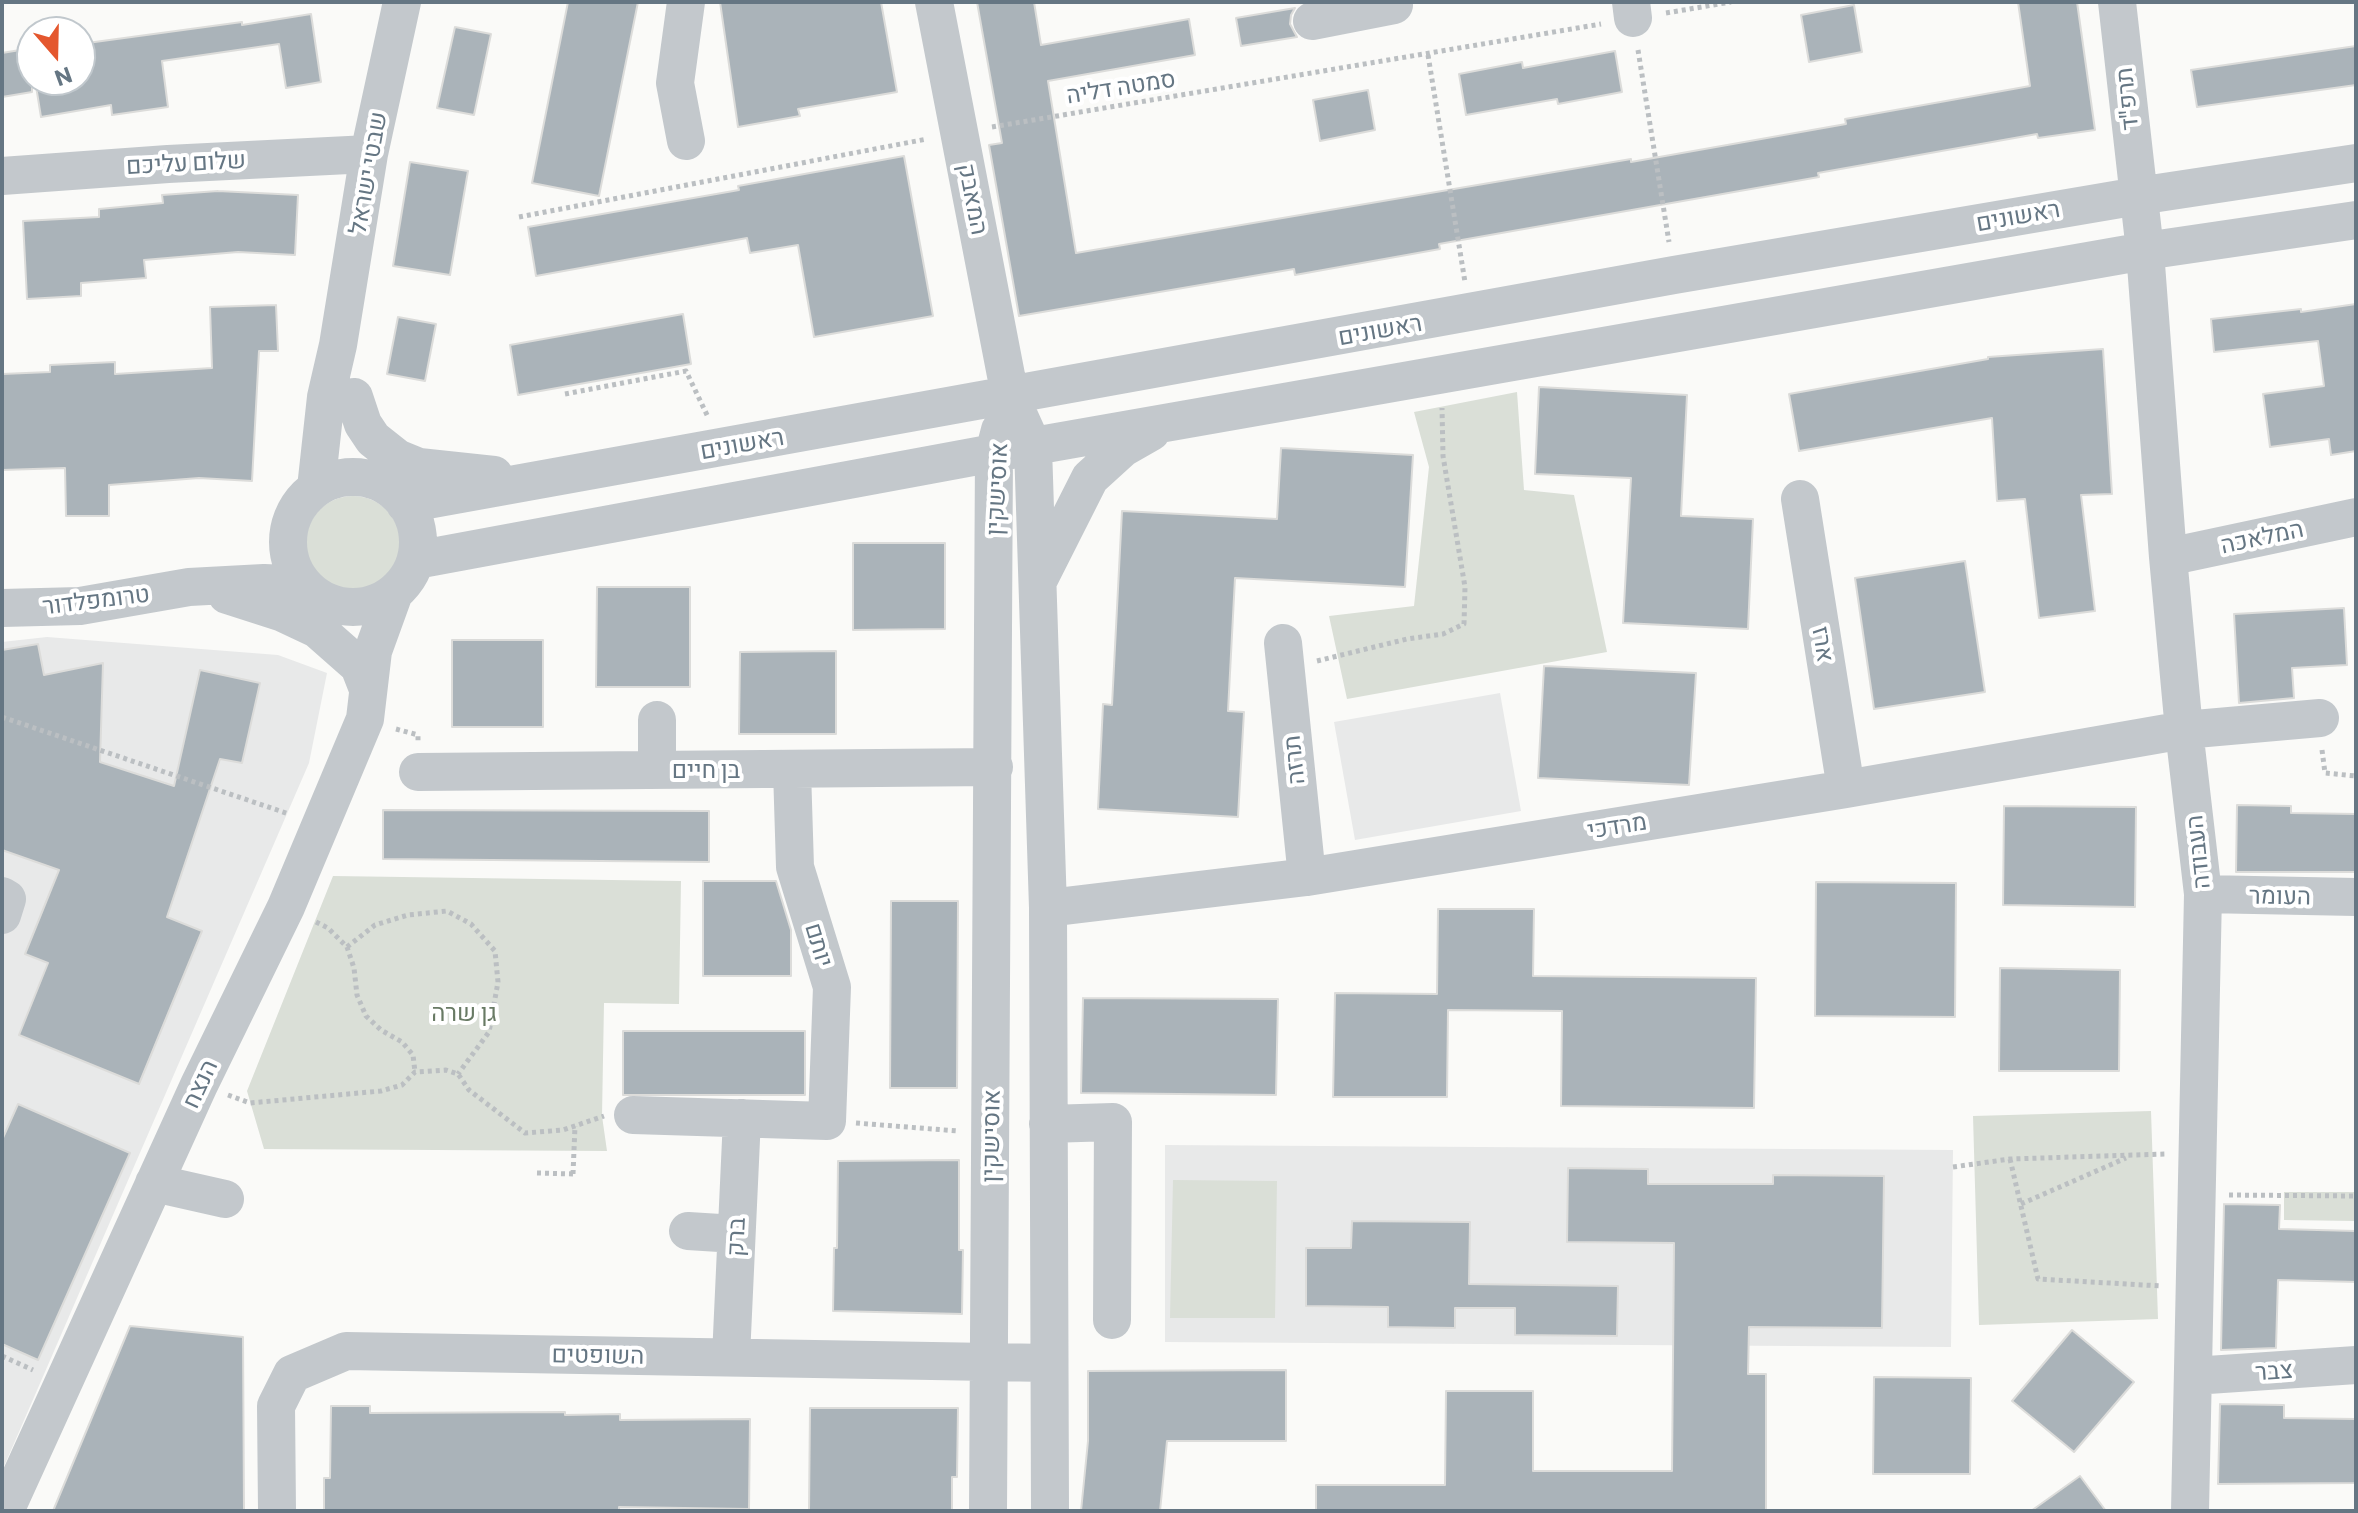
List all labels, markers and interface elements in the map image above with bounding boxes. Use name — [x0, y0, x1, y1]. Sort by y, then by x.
north arrow — [16, 16, 96, 96]
text: N — [51, 62, 76, 93]
street label: סמטה דליה — [1064, 64, 1178, 110]
street label: תרפ"ד — [2109, 66, 2145, 132]
street label: שבטי ישראל — [343, 109, 393, 237]
street label: שלום עליכם — [125, 145, 247, 181]
street label: המאבק — [952, 161, 994, 237]
street label: ראשונים — [1974, 194, 2062, 238]
street label: ראשונים — [1336, 308, 1424, 352]
street label: ראשונים — [698, 422, 786, 466]
street label: אוסישקין — [980, 442, 1014, 536]
street label: המלאכה — [2218, 514, 2306, 560]
street label: טרומפלדור — [41, 579, 151, 621]
street label: ארז — [1806, 624, 1840, 664]
street label: תרזה — [1277, 734, 1311, 786]
street label: בן חיים — [672, 756, 740, 784]
street label: מרדכי — [1585, 807, 1649, 845]
street label: העבודה — [2180, 814, 2216, 890]
street label: העומר — [2249, 881, 2311, 911]
street label: יותם — [799, 919, 839, 971]
park label: גן שרה — [431, 999, 497, 1027]
street label: הנצח — [176, 1055, 224, 1113]
street label: אוסישקין — [976, 1089, 1006, 1183]
street label: ברק — [721, 1217, 751, 1257]
street label: השופטים — [551, 1340, 645, 1370]
street label: צבר — [2254, 1355, 2294, 1387]

